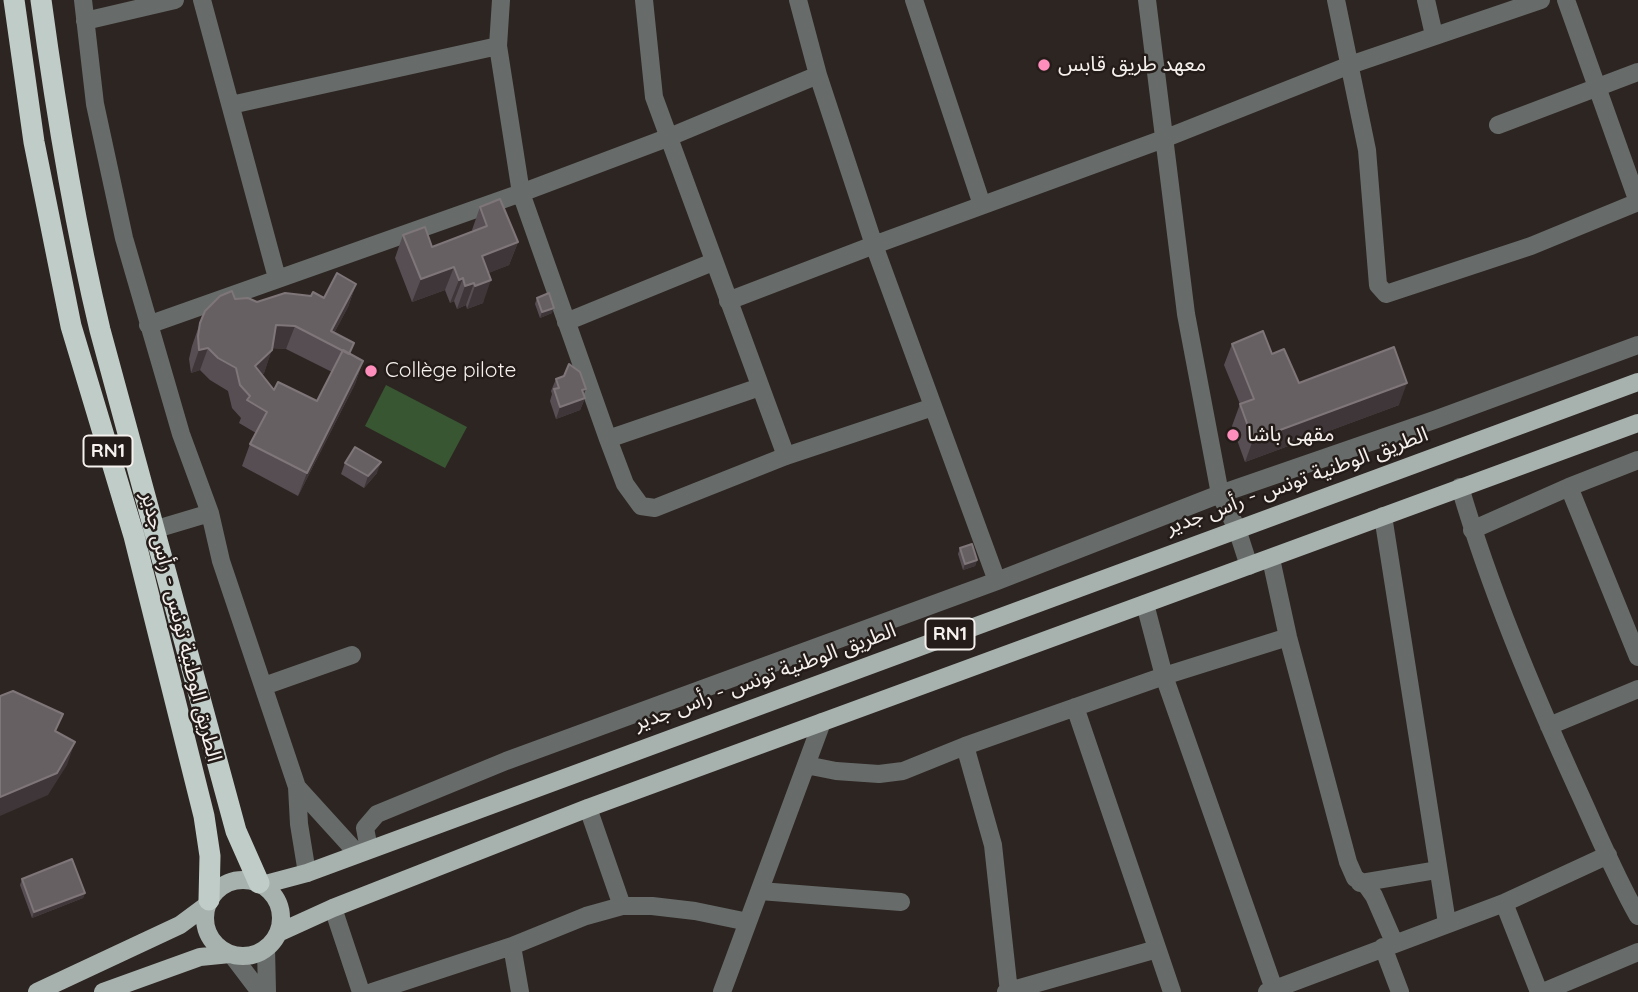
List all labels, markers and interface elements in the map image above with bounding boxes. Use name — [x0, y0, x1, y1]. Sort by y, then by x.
place label: معهد طريق قابس — [1058, 52, 1206, 78]
marker: معهد طريق قابس — [1036, 57, 1052, 73]
place label: Collège pilote — [385, 358, 516, 384]
marker: Collège pilote — [363, 363, 379, 379]
street label: الطريق الوطنية تونس - رأس جدير — [1162, 422, 1432, 540]
place label: مقهى باشا — [1247, 422, 1335, 448]
marker: مقهى باشا — [1225, 427, 1241, 443]
road number: RN1 — [84, 436, 132, 466]
street label: الطريق الوطنية تونس - رأس جدير — [135, 490, 227, 764]
street label: الطريق الوطنية تونس - رأس جدير — [630, 618, 900, 736]
road number: RN1 — [926, 618, 974, 650]

